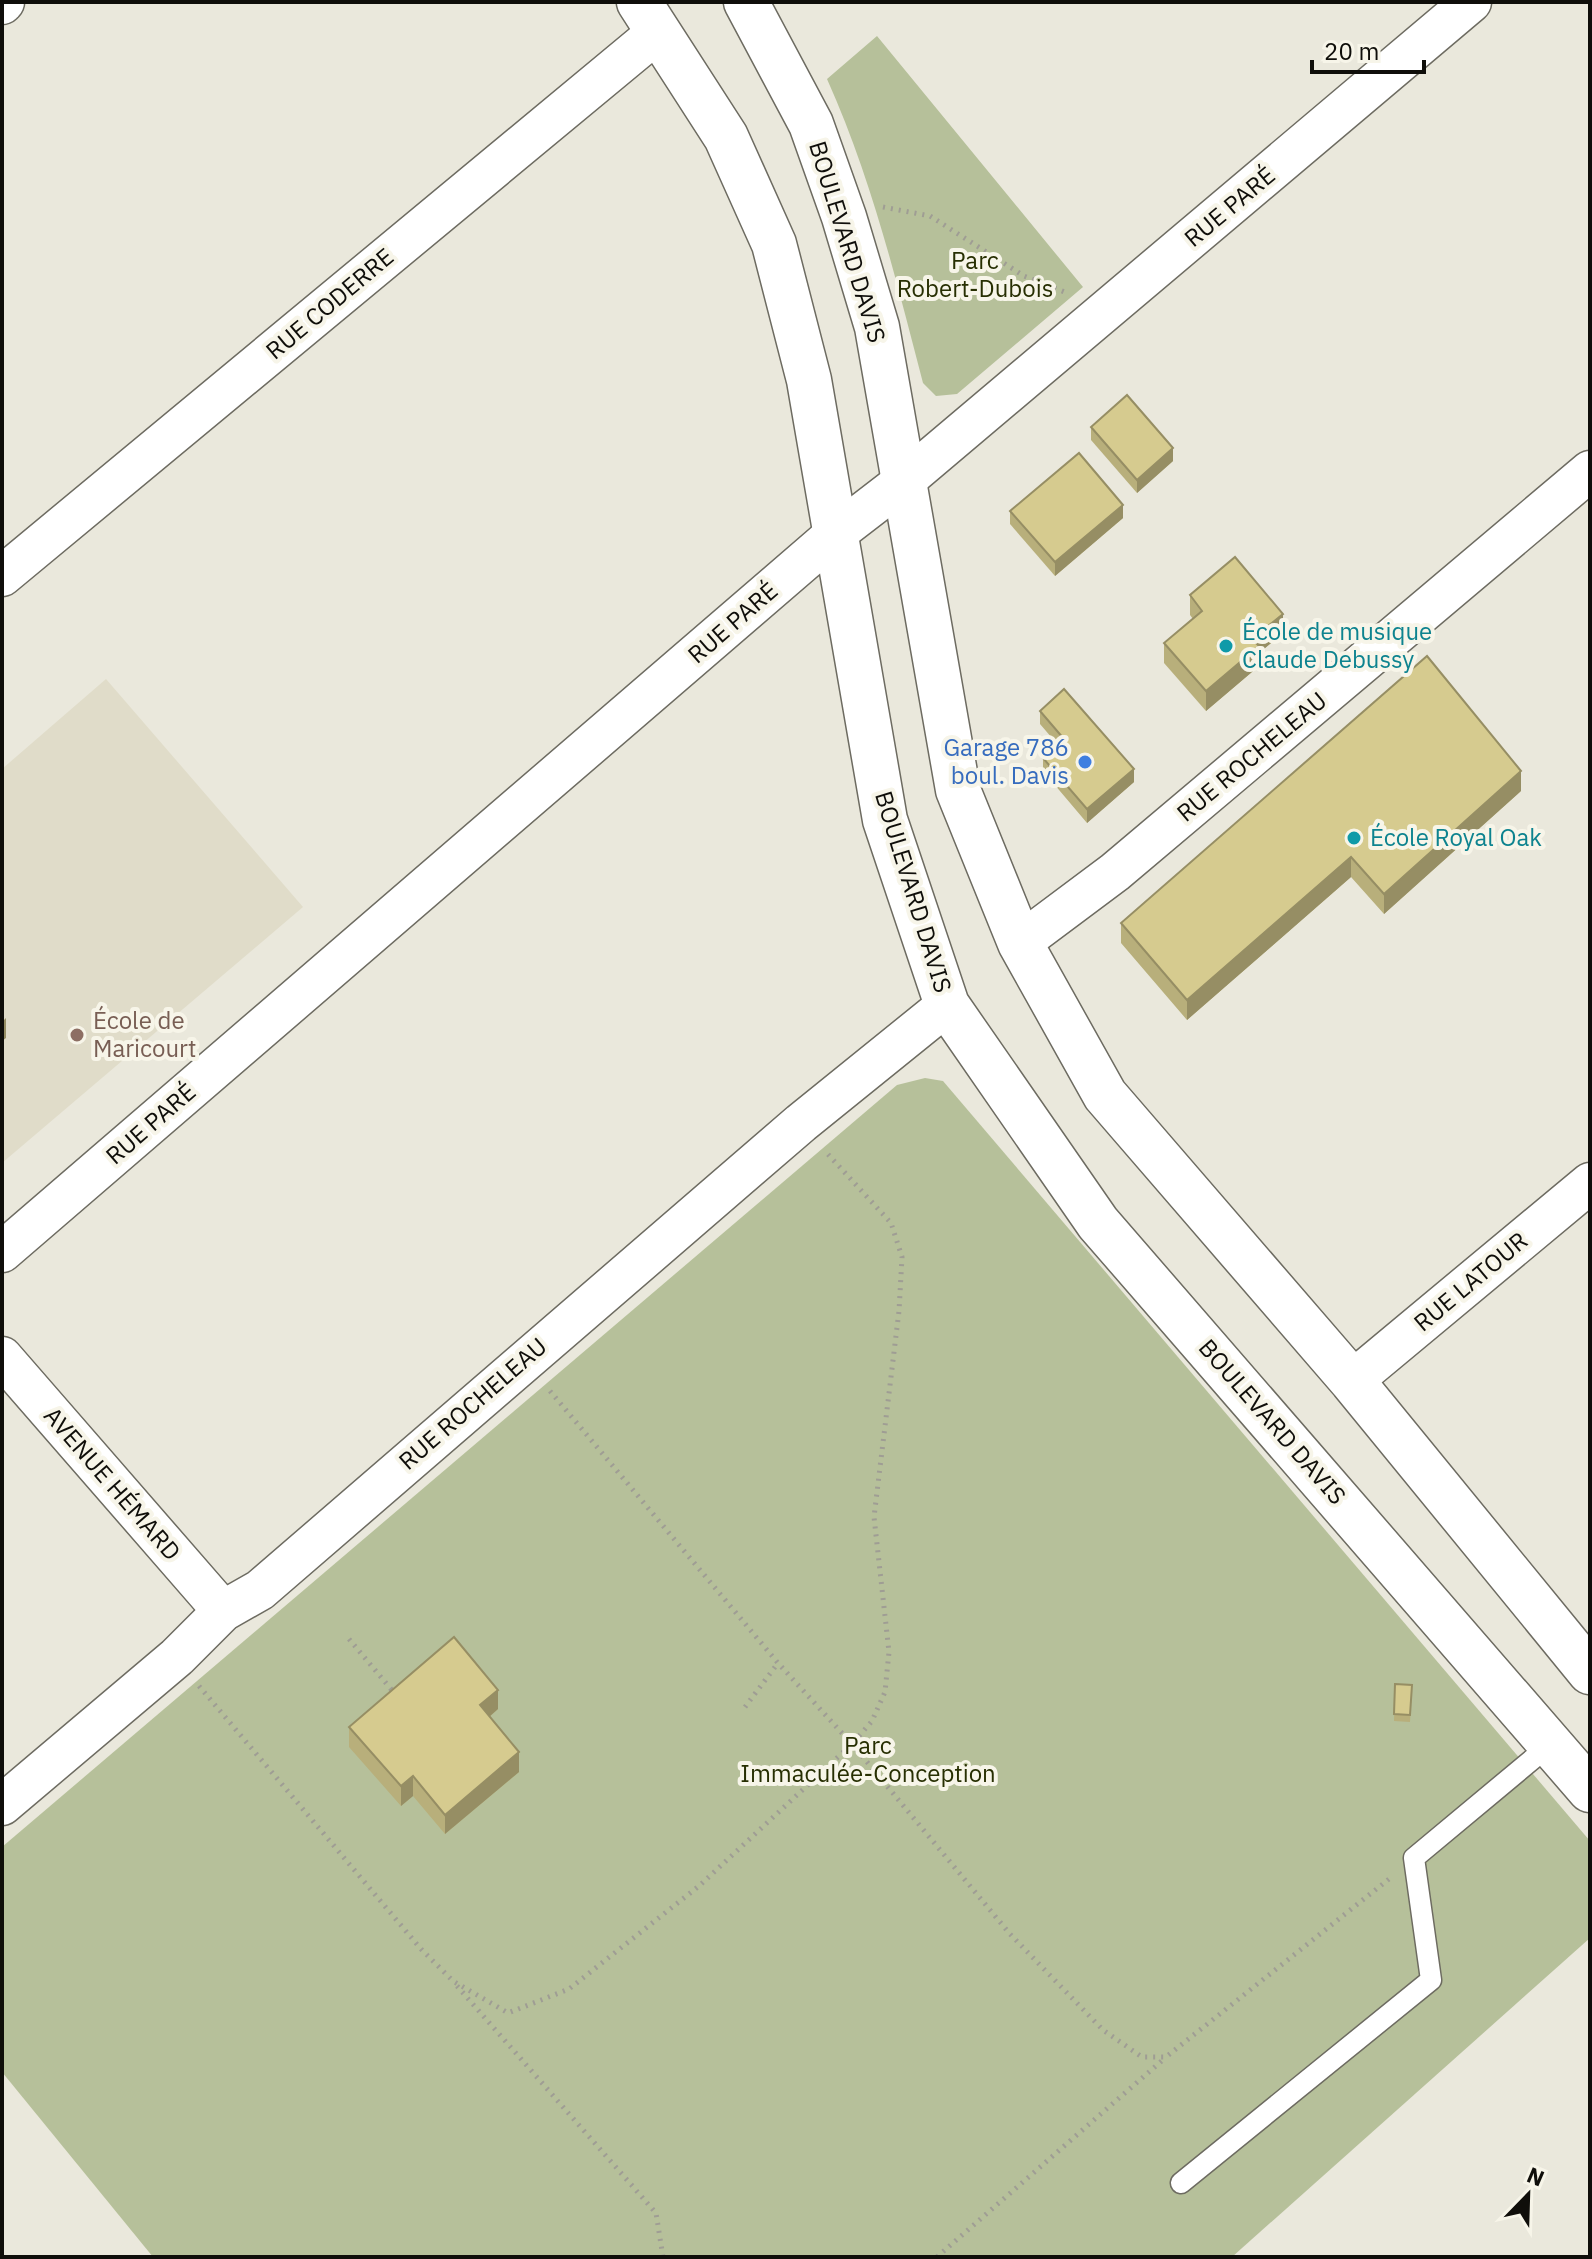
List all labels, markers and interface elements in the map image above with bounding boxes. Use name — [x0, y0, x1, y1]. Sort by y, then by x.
scale bar — [1312, 24, 1424, 74]
text: 20 m — [1324, 35, 1379, 67]
street label: BOULEVARD DAVIS — [802, 137, 894, 346]
street label: RUE PARÉ — [1177, 159, 1281, 254]
street label: RUE CODERRE — [259, 240, 400, 366]
park label: Parc Robert-Dubois — [897, 244, 1053, 304]
street label: RUE PARÉ — [681, 574, 784, 670]
place label: École de musique Claude Debussy — [1242, 615, 1432, 675]
marker: École de musique Claude Debussy — [1217, 637, 1235, 655]
street label: RUE ROCHELEAU — [1170, 684, 1333, 828]
place label: Garage 786 boul. Davis — [943, 731, 1069, 791]
marker: Garage 786 boul. Davis — [1076, 753, 1094, 771]
street label: BOULEVARD DAVIS — [868, 787, 960, 996]
place label: École Royal Oak — [1370, 821, 1542, 853]
marker: École Royal Oak — [1345, 829, 1363, 847]
place label: École de Maricourt — [93, 1004, 196, 1064]
marker: École de Maricourt — [68, 1026, 86, 1044]
street label: RUE PARÉ — [99, 1075, 202, 1171]
street label: RUE LATOUR — [1407, 1224, 1534, 1338]
street label: RUE ROCHELEAU — [392, 1330, 553, 1476]
street label: BOULEVARD DAVIS — [1192, 1332, 1353, 1511]
street label: AVENUE HÉMARD — [37, 1400, 188, 1567]
park label: Parc Immaculée-Conception — [740, 1729, 996, 1789]
north arrow — [1488, 2155, 1568, 2235]
text: N — [1523, 2160, 1549, 2193]

